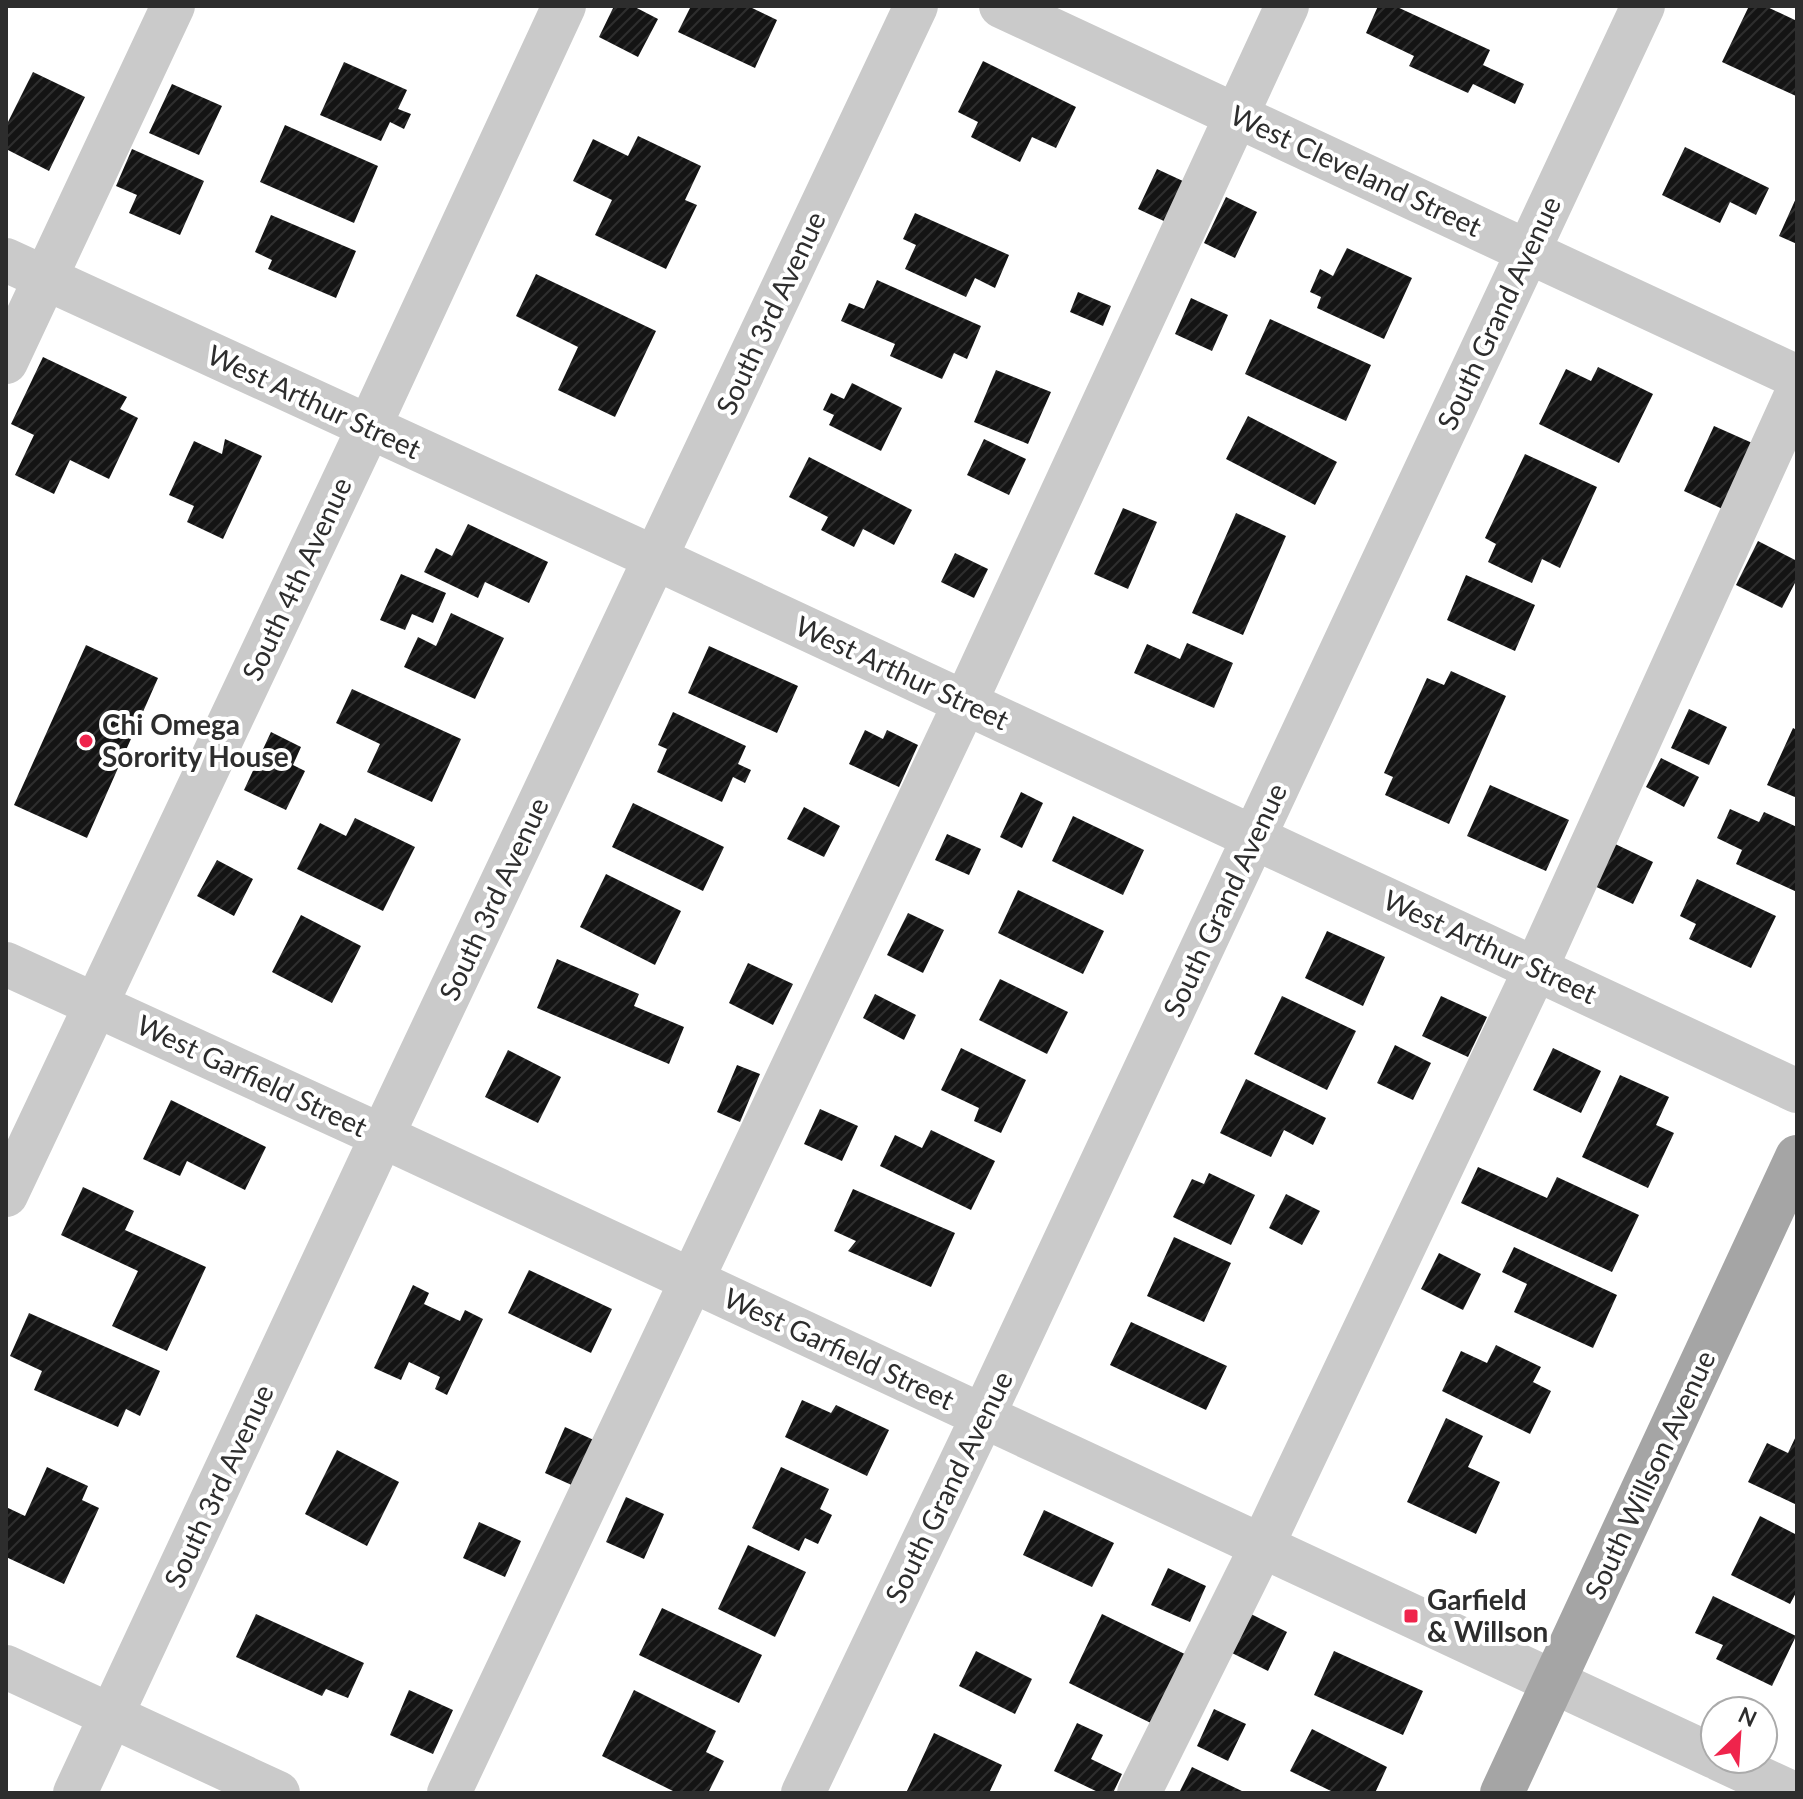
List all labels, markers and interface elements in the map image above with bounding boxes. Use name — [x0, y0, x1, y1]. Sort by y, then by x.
street label: West Cleveland Street — [1226, 97, 1487, 243]
street label: South Grand Avenue — [1429, 190, 1567, 435]
street label: South 3rd Avenue — [708, 206, 832, 419]
street label: West Arthur Street — [202, 337, 426, 465]
street label: South 4th Avenue — [234, 472, 358, 686]
street label: West Arthur Street — [790, 608, 1014, 736]
place label: Chi Omega Sorority House — [102, 707, 289, 773]
marker: Chi Omega Sorority House — [77, 732, 95, 750]
street label: South Grand Avenue — [1155, 777, 1293, 1022]
street label: South 3rd Avenue — [431, 792, 555, 1005]
street label: West Arthur Street — [1378, 882, 1602, 1010]
street label: West Garfield Street — [132, 1007, 373, 1143]
street label: West Garfield Street — [719, 1280, 960, 1416]
street label: South Willson Avenue — [1577, 1345, 1722, 1604]
street label: South Grand Avenue — [877, 1365, 1019, 1608]
street label: South 3rd Avenue — [156, 1379, 280, 1592]
place label: Garfield & Willson — [1427, 1582, 1548, 1648]
marker: Garfield & Willson — [1402, 1607, 1420, 1625]
north arrow — [1699, 1695, 1779, 1775]
text: N — [1734, 1701, 1761, 1732]

